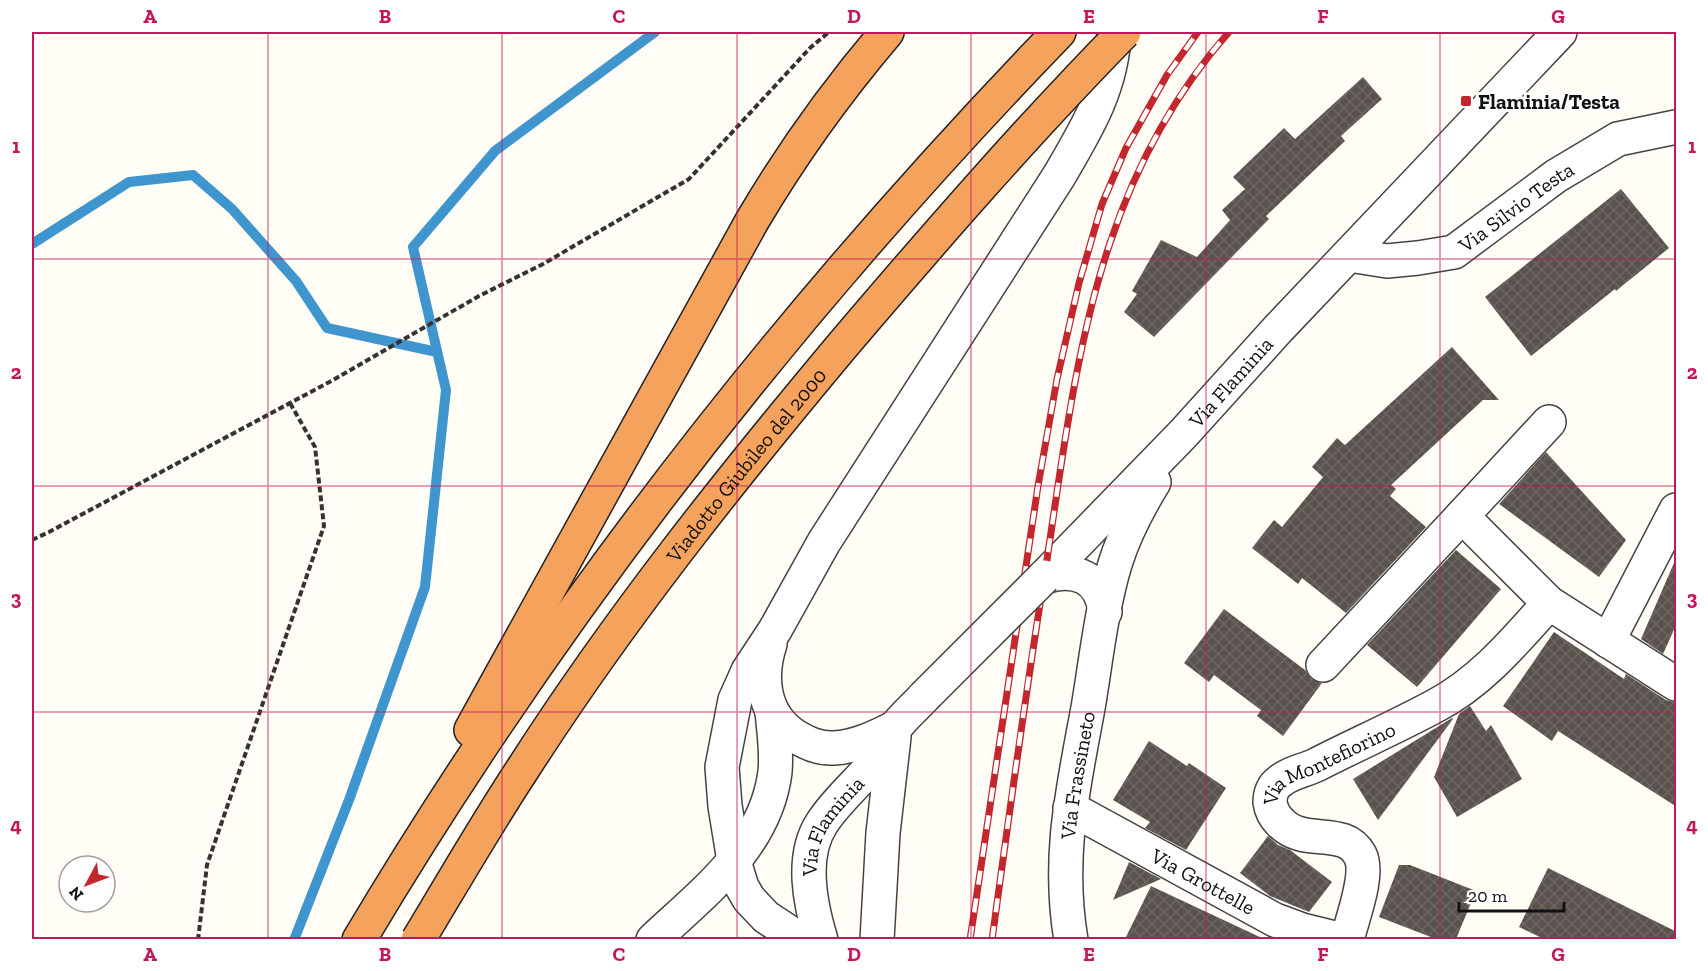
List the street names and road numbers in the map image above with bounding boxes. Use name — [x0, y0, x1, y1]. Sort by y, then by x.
street label: Via Silvio Testa — [1452, 156, 1578, 258]
street label: Via Flaminia — [1182, 331, 1278, 433]
street label: Viadotto Giubileo del 2000 — [660, 362, 831, 568]
street label: Via Frassineto — [1055, 709, 1100, 841]
street label: Via Montefiorino — [1257, 716, 1399, 807]
street label: Via Flaminia — [796, 770, 869, 877]
street label: Via Grottelle — [1146, 842, 1260, 919]

